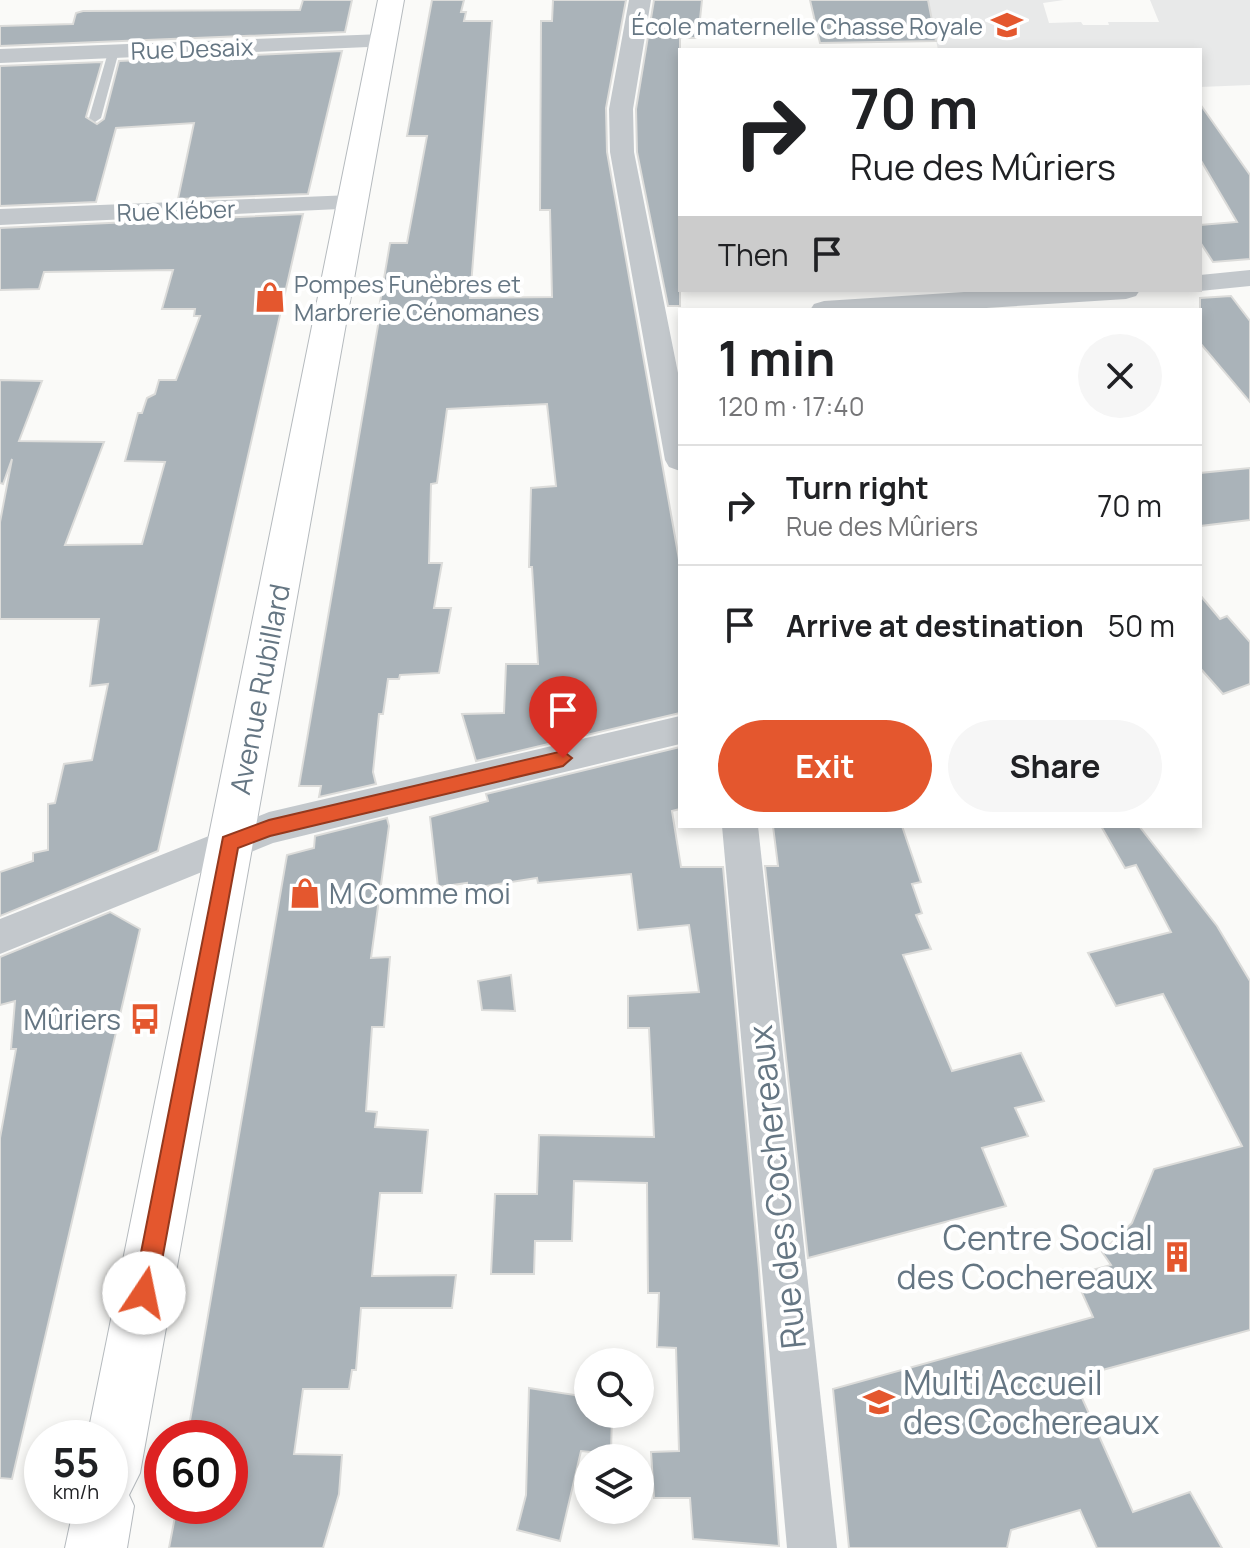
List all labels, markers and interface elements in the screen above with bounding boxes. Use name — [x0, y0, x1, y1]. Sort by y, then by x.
school or university icon: École maternelle Chasse Royale — [990, 8, 1024, 42]
place label: École maternelle Chasse Royale — [631, 9, 983, 42]
street label: Rue Desaix — [130, 29, 254, 67]
text: 70 m — [850, 69, 978, 146]
icon: right — [718, 80, 822, 184]
text: Rue des Mûriers — [850, 142, 1116, 191]
street label: Rue Kléber — [116, 191, 236, 229]
icon: arrive — [805, 232, 849, 276]
text: Then — [718, 234, 789, 275]
place label: Pompes Funèbres et Marbrerie Cénomanes — [294, 267, 540, 328]
shop icon: Pompes Funèbres et Marbrerie Cénomanes — [253, 280, 287, 314]
text: 1 min — [718, 325, 835, 390]
button: close — [1078, 334, 1162, 418]
text: 120 m · 17:40 — [718, 388, 865, 424]
text: Turn right — [786, 467, 929, 508]
icon: right — [718, 483, 762, 527]
text: 70 m — [1097, 485, 1162, 526]
text: Rue des Mûriers — [786, 508, 978, 544]
street label: Avenue Rubillard — [220, 580, 298, 798]
icon: arrive — [718, 603, 762, 647]
text: Arrive at destination — [786, 605, 1084, 646]
text: 50 m — [1108, 605, 1175, 646]
pin — [529, 676, 597, 758]
icon: arrive — [541, 688, 585, 732]
button: Exit — [718, 720, 932, 812]
button: Share — [948, 720, 1162, 812]
place label: M Comme moi — [329, 874, 511, 912]
shop icon: M Comme moi — [288, 876, 322, 910]
place label: Mûriers — [24, 1000, 121, 1038]
bus stop icon: Mûriers — [128, 1002, 162, 1036]
street label: Rue des Cochereaux — [736, 1023, 816, 1351]
place label: Centre Social des Cochereaux — [897, 1214, 1153, 1299]
building icon: Centre Social des Cochereaux — [1160, 1240, 1194, 1274]
position arrow — [102, 1251, 186, 1335]
map controls — [574, 1348, 654, 1524]
button: search — [574, 1348, 654, 1428]
place label: Multi Accueil des Cochereaux — [903, 1359, 1160, 1444]
school or university icon: Multi Accueil des Cochereaux — [862, 1385, 896, 1419]
speed limit sign: 60 — [144, 1420, 248, 1524]
text: 55 — [53, 1434, 99, 1489]
button: layers — [574, 1444, 654, 1524]
text: km/h — [53, 1478, 99, 1505]

